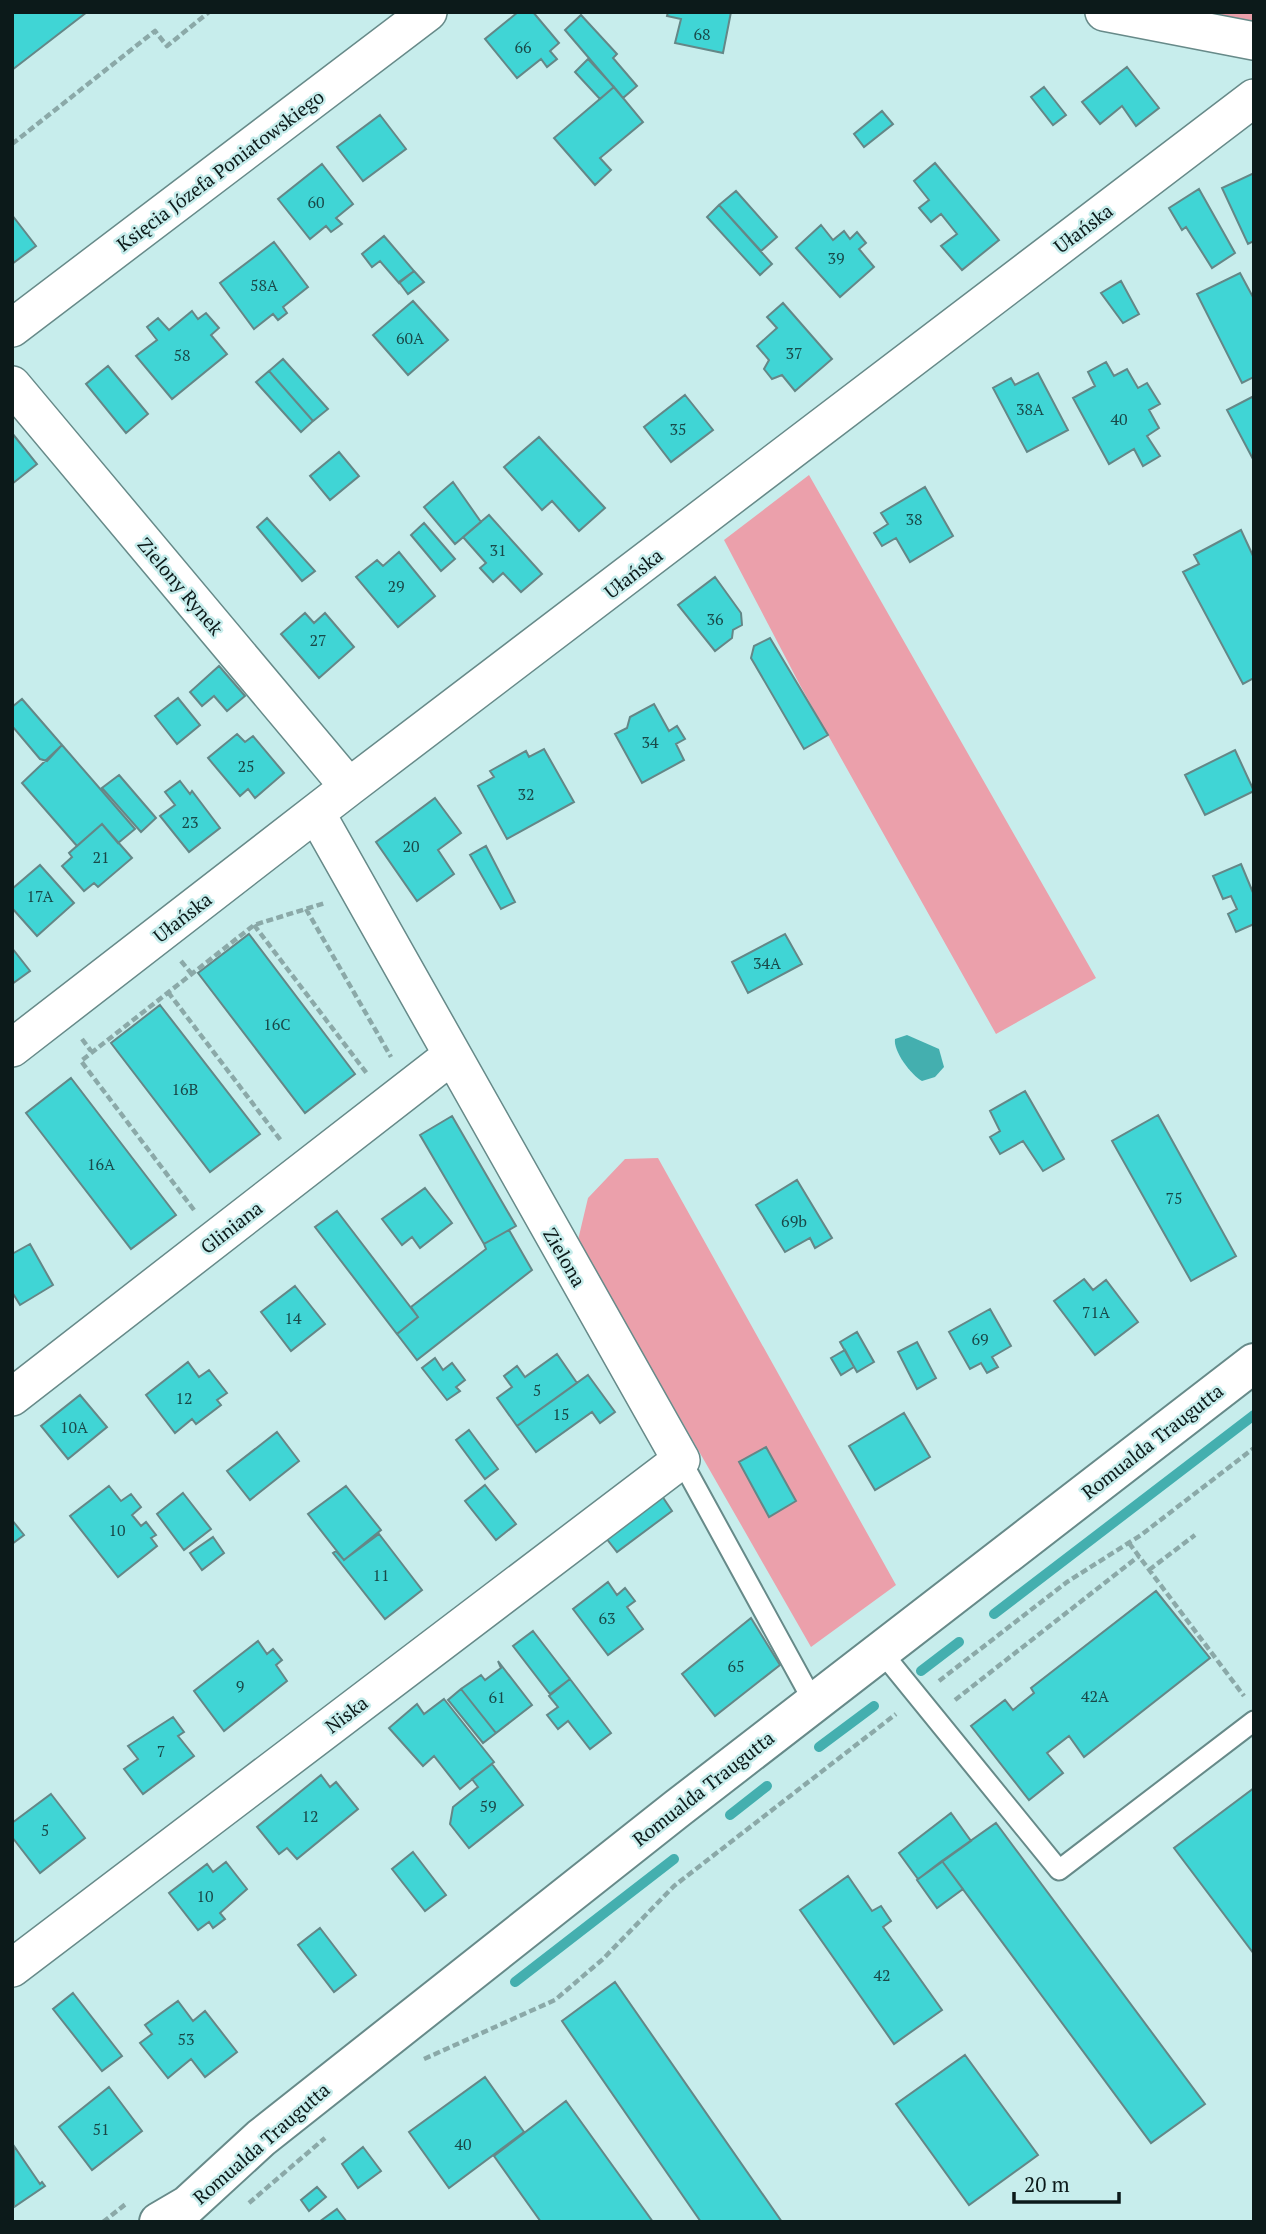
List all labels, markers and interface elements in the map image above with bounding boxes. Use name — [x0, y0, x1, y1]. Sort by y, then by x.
house number: 68 — [693, 23, 711, 45]
house number: 66 — [514, 36, 532, 58]
street label: Księcia Józefa Poniatowskiego — [111, 84, 329, 256]
house number: 60 — [307, 191, 325, 213]
street label: Ułańska — [1049, 197, 1118, 258]
house number: 39 — [827, 247, 845, 269]
house number: 58A — [250, 274, 278, 296]
house number: 60A — [396, 327, 424, 349]
house number: 37 — [785, 342, 803, 364]
house number: 58 — [173, 344, 191, 366]
house number: 38A — [1016, 398, 1044, 420]
house number: 40 — [1110, 408, 1128, 430]
house number: 35 — [669, 418, 687, 440]
house number: 38 — [905, 508, 923, 530]
street label: Zielony Rynek — [133, 532, 229, 640]
house number: 31 — [489, 539, 507, 561]
street label: Ułańska — [599, 542, 668, 604]
house number: 29 — [387, 575, 405, 597]
house number: 36 — [706, 608, 724, 630]
house number: 27 — [309, 629, 327, 651]
house number: 34 — [641, 731, 659, 753]
house number: 25 — [237, 755, 255, 777]
house number: 32 — [517, 783, 535, 805]
house number: 23 — [181, 811, 199, 833]
house number: 20 — [402, 835, 420, 857]
house number: 21 — [92, 846, 110, 868]
house number: 17A — [27, 885, 54, 907]
street label: Ułańska — [148, 886, 217, 948]
house number: 34A — [753, 952, 781, 974]
house number: 16C — [263, 1013, 291, 1035]
house number: 16B — [172, 1078, 198, 1100]
house number: 16A — [87, 1153, 115, 1175]
house number: 75 — [1165, 1187, 1183, 1209]
street label: Gliniana — [195, 1195, 267, 1259]
house number: 69b — [781, 1210, 807, 1232]
street label: Zielona — [538, 1223, 592, 1291]
house number: 71A — [1082, 1301, 1110, 1323]
house number: 14 — [284, 1307, 302, 1329]
house number: 69 — [971, 1328, 989, 1350]
street label: Romualda Traugutta — [1076, 1378, 1228, 1504]
house number: 5 — [533, 1379, 541, 1401]
house number: 12 — [175, 1387, 193, 1409]
house number: 15 — [552, 1403, 570, 1425]
house number: 10A — [60, 1416, 88, 1438]
house number: 10 — [108, 1519, 126, 1541]
house number: 11 — [372, 1564, 390, 1586]
house number: 63 — [598, 1607, 616, 1629]
house number: 65 — [727, 1655, 745, 1677]
house number: 9 — [236, 1675, 244, 1697]
house number: 42A — [1081, 1685, 1109, 1707]
house number: 61 — [488, 1686, 506, 1708]
street label: Niska — [320, 1690, 373, 1738]
street label: Romualda Traugutta — [627, 1725, 779, 1851]
house number: 7 — [157, 1740, 165, 1762]
house number: 59 — [479, 1795, 497, 1817]
house number: 12 — [301, 1805, 319, 1827]
house number: 5 — [41, 1819, 49, 1841]
house number: 10 — [196, 1885, 214, 1907]
house number: 42 — [873, 1964, 891, 1986]
house number: 53 — [177, 2028, 195, 2050]
street label: Romualda Traugutta — [187, 2076, 335, 2209]
house number: 51 — [92, 2118, 110, 2140]
house number: 40 — [454, 2133, 472, 2155]
scale bar — [1014, 2160, 1119, 2204]
text: 20 m — [1024, 2170, 1070, 2198]

